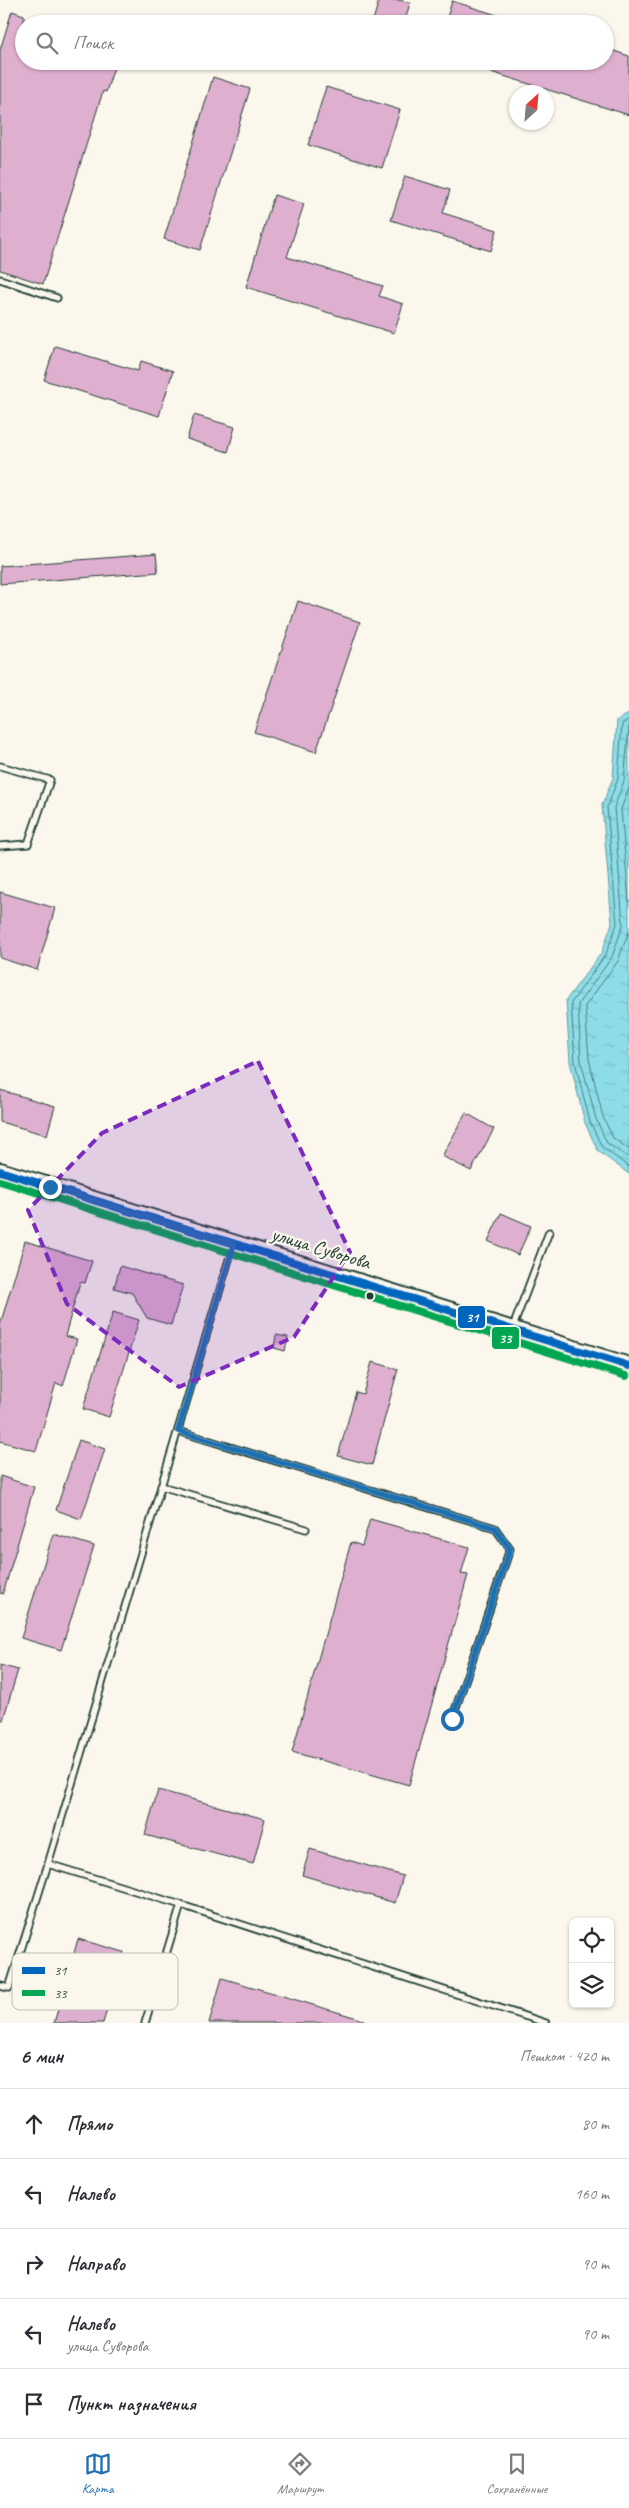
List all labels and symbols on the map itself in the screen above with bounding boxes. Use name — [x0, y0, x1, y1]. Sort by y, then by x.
north arrow — [509, 85, 554, 130]
route end — [39, 1176, 62, 1199]
street label: улица Суворова — [268, 1221, 375, 1275]
unlabelled marker — [365, 1291, 375, 1301]
line badge: 31 — [457, 1305, 486, 1329]
text: 31 — [466, 1309, 480, 1326]
line badge: 33 — [491, 1326, 520, 1350]
text: 33 — [499, 1330, 513, 1347]
route start — [441, 1708, 464, 1731]
legend — [12, 1953, 178, 2010]
text: 31 — [54, 1962, 67, 1979]
text: 33 — [54, 1985, 68, 2002]

